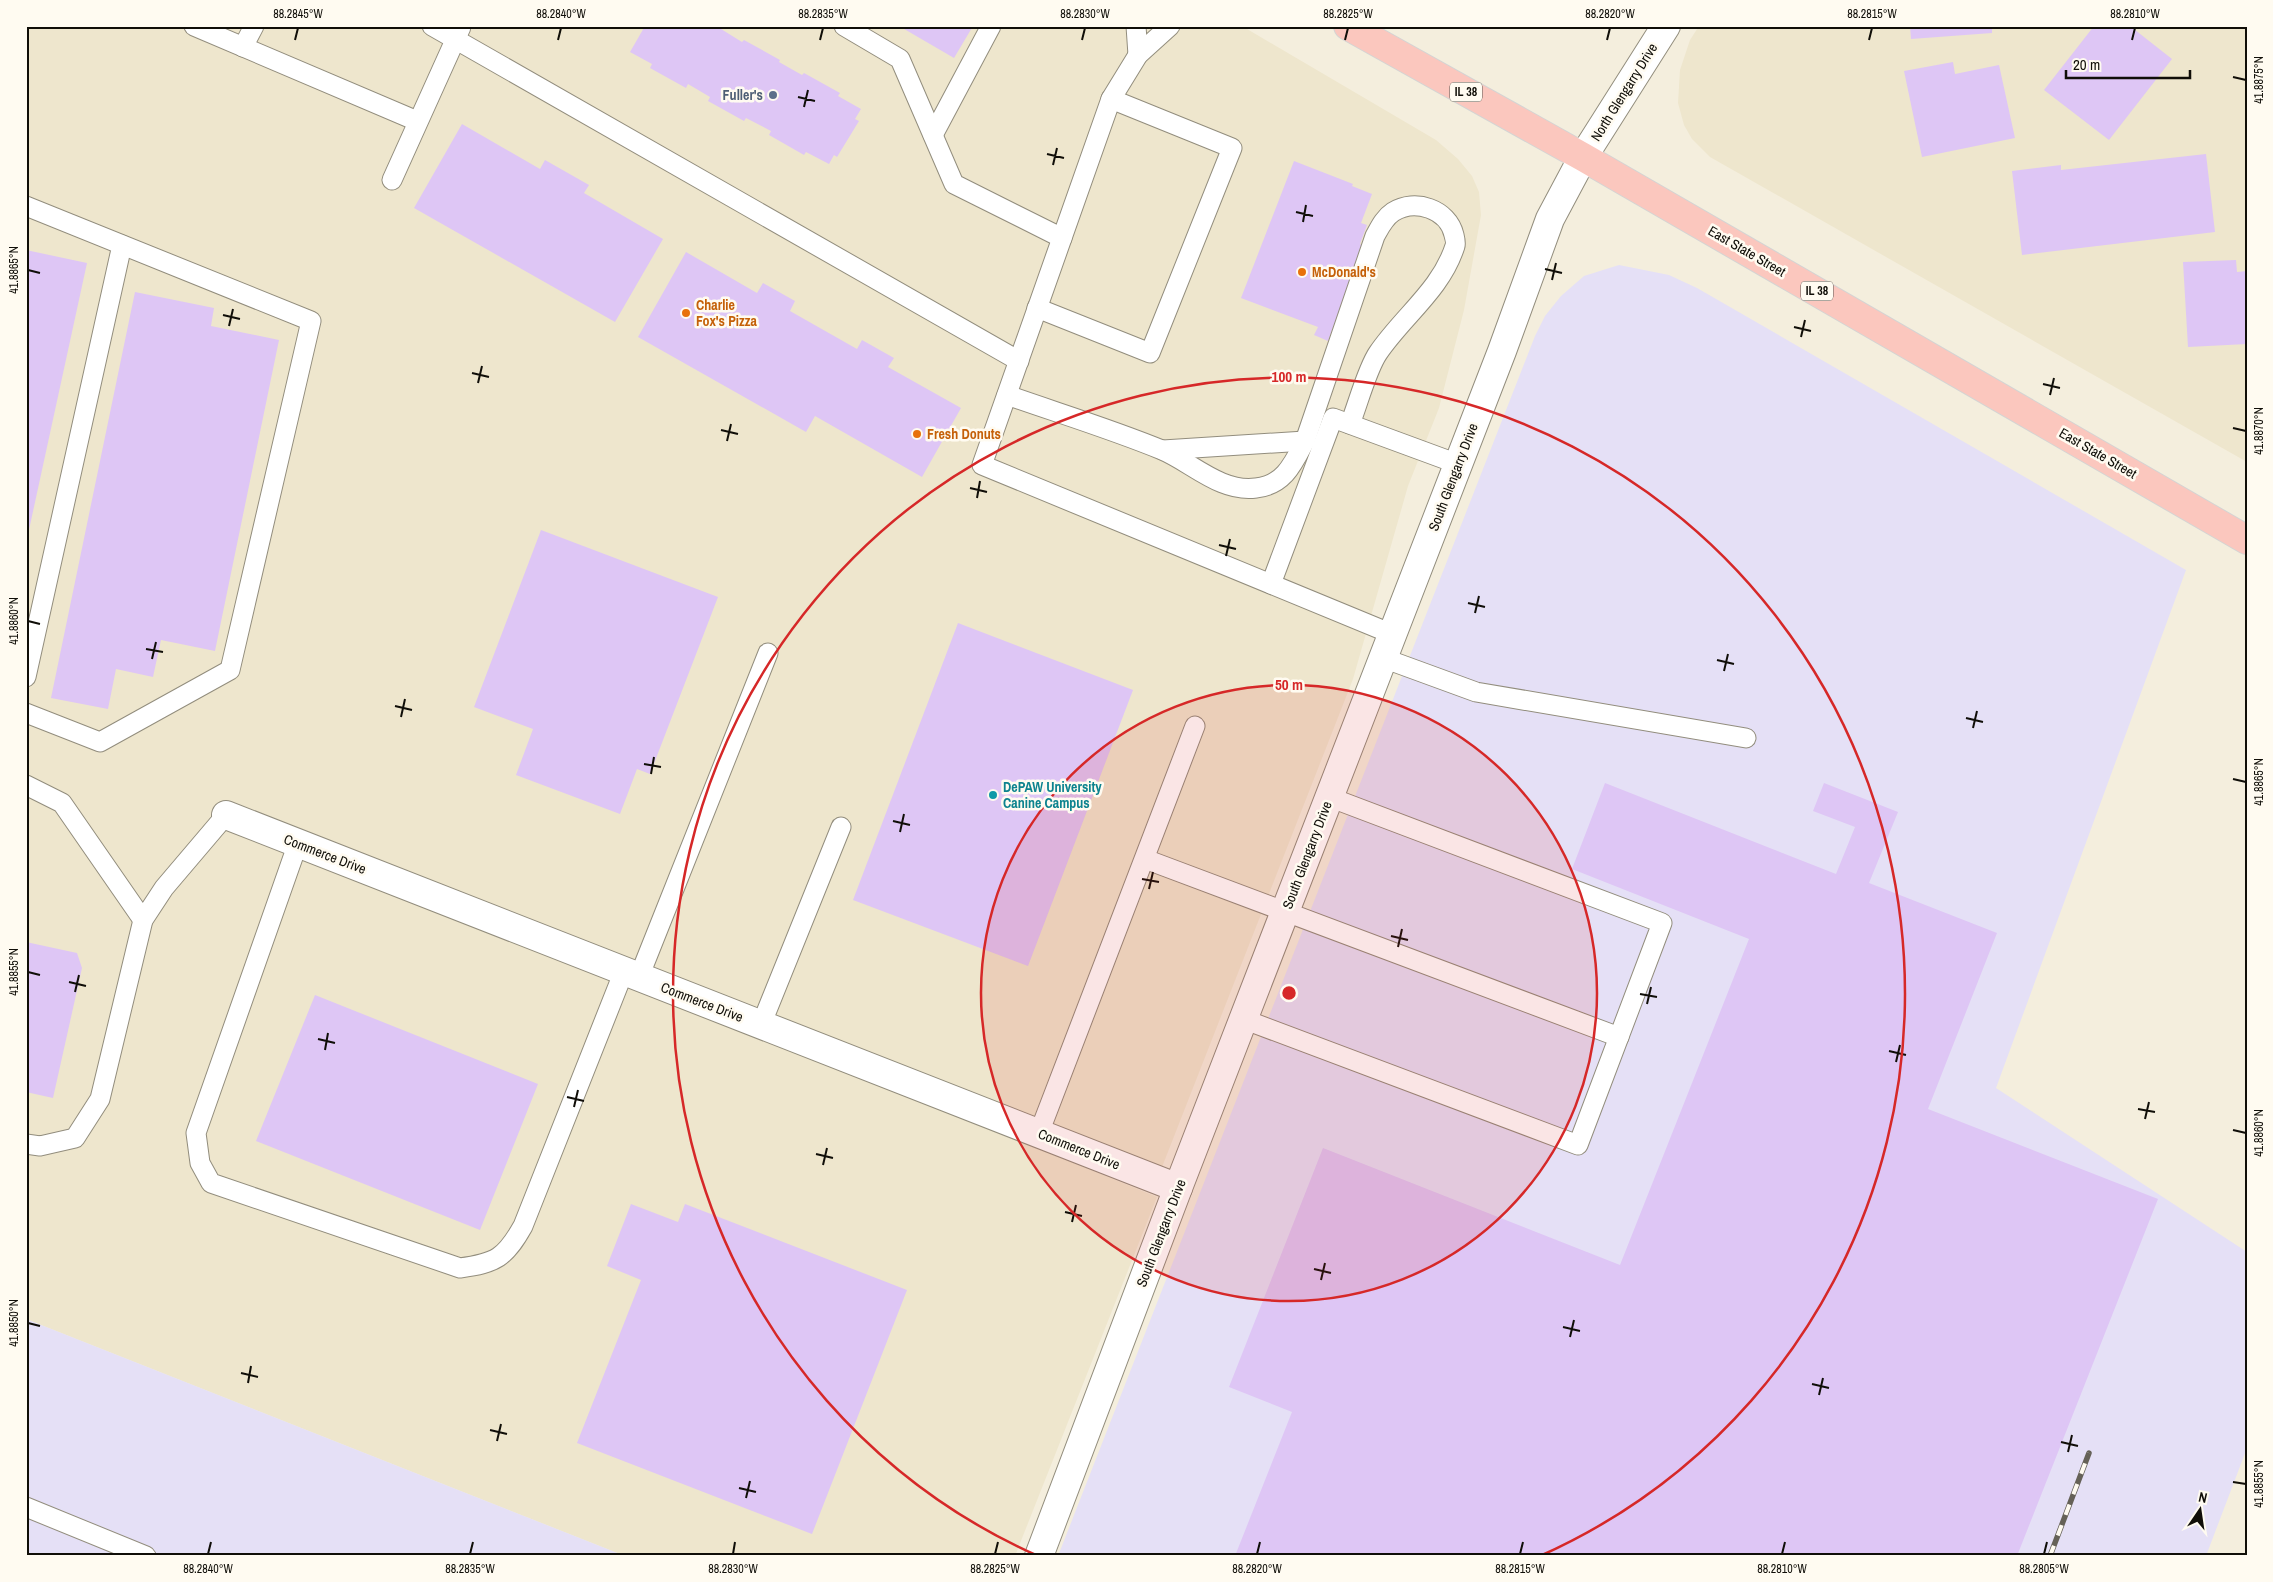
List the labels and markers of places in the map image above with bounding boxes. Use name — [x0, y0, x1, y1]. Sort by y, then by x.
place label: Fuller's — [723, 86, 763, 104]
marker: Fuller's — [767, 89, 779, 101]
place label: McDonald's — [1312, 263, 1376, 281]
marker: McDonald's — [1296, 266, 1308, 278]
place label: Charlie Fox's Pizza — [696, 296, 757, 330]
marker: Charlie Fox's Pizza — [680, 307, 692, 319]
place label: Fresh Donuts — [927, 425, 1001, 443]
marker: Fresh Donuts — [911, 428, 923, 440]
place label: DePAW University Canine Campus — [1003, 778, 1102, 812]
marker: DePAW University Canine Campus — [987, 789, 999, 801]
centre of rings — [1280, 984, 1298, 1002]

